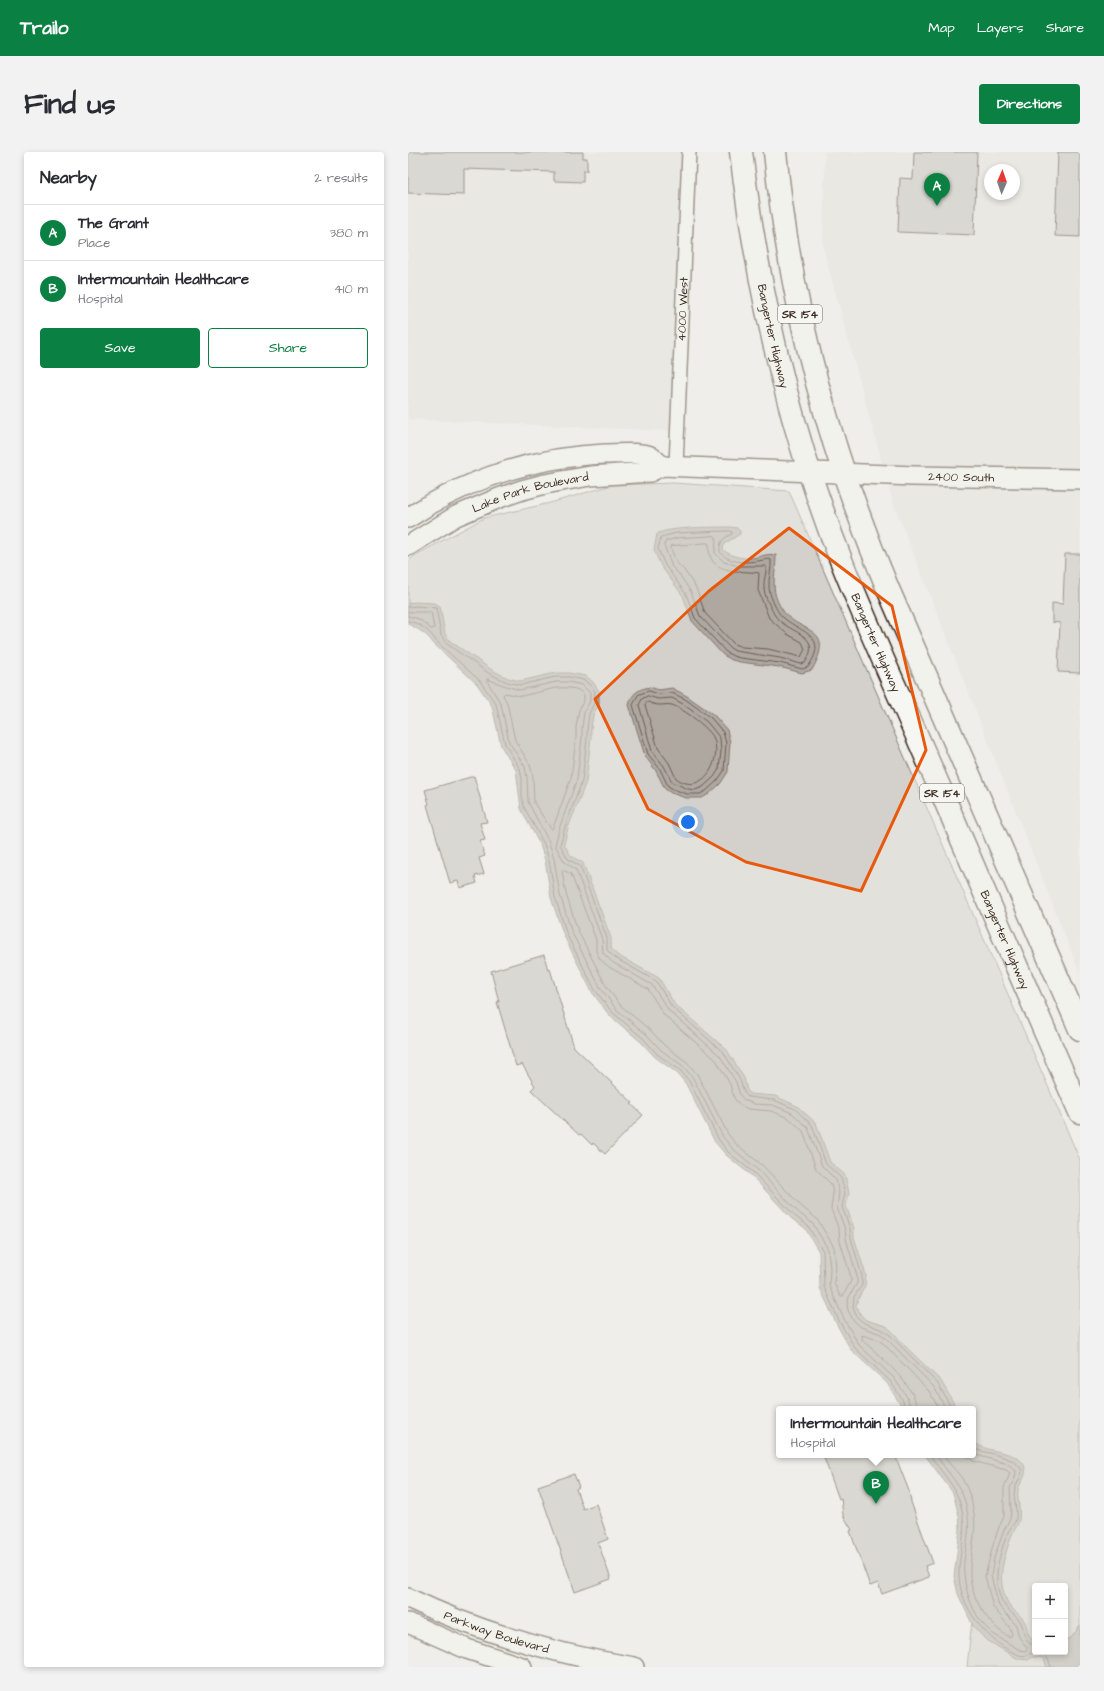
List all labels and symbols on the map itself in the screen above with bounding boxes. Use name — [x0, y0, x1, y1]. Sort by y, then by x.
north arrow — [984, 164, 1020, 200]
pin: A — [924, 173, 950, 206]
street label: 4000 West — [673, 276, 693, 342]
street label: Bangerter Highway — [753, 283, 793, 391]
road number: SR 154 — [778, 305, 822, 323]
street label: Lake Park Boulevard — [470, 468, 590, 517]
street label: 2400 South — [928, 468, 995, 486]
street label: Bangerter Highway — [846, 591, 905, 696]
road number: SR 154 — [920, 784, 964, 802]
your location — [678, 812, 698, 832]
street label: Bangerter Highway — [976, 888, 1034, 993]
pin: B — [863, 1471, 889, 1504]
street label: Parkway Boulevard — [441, 1607, 551, 1658]

